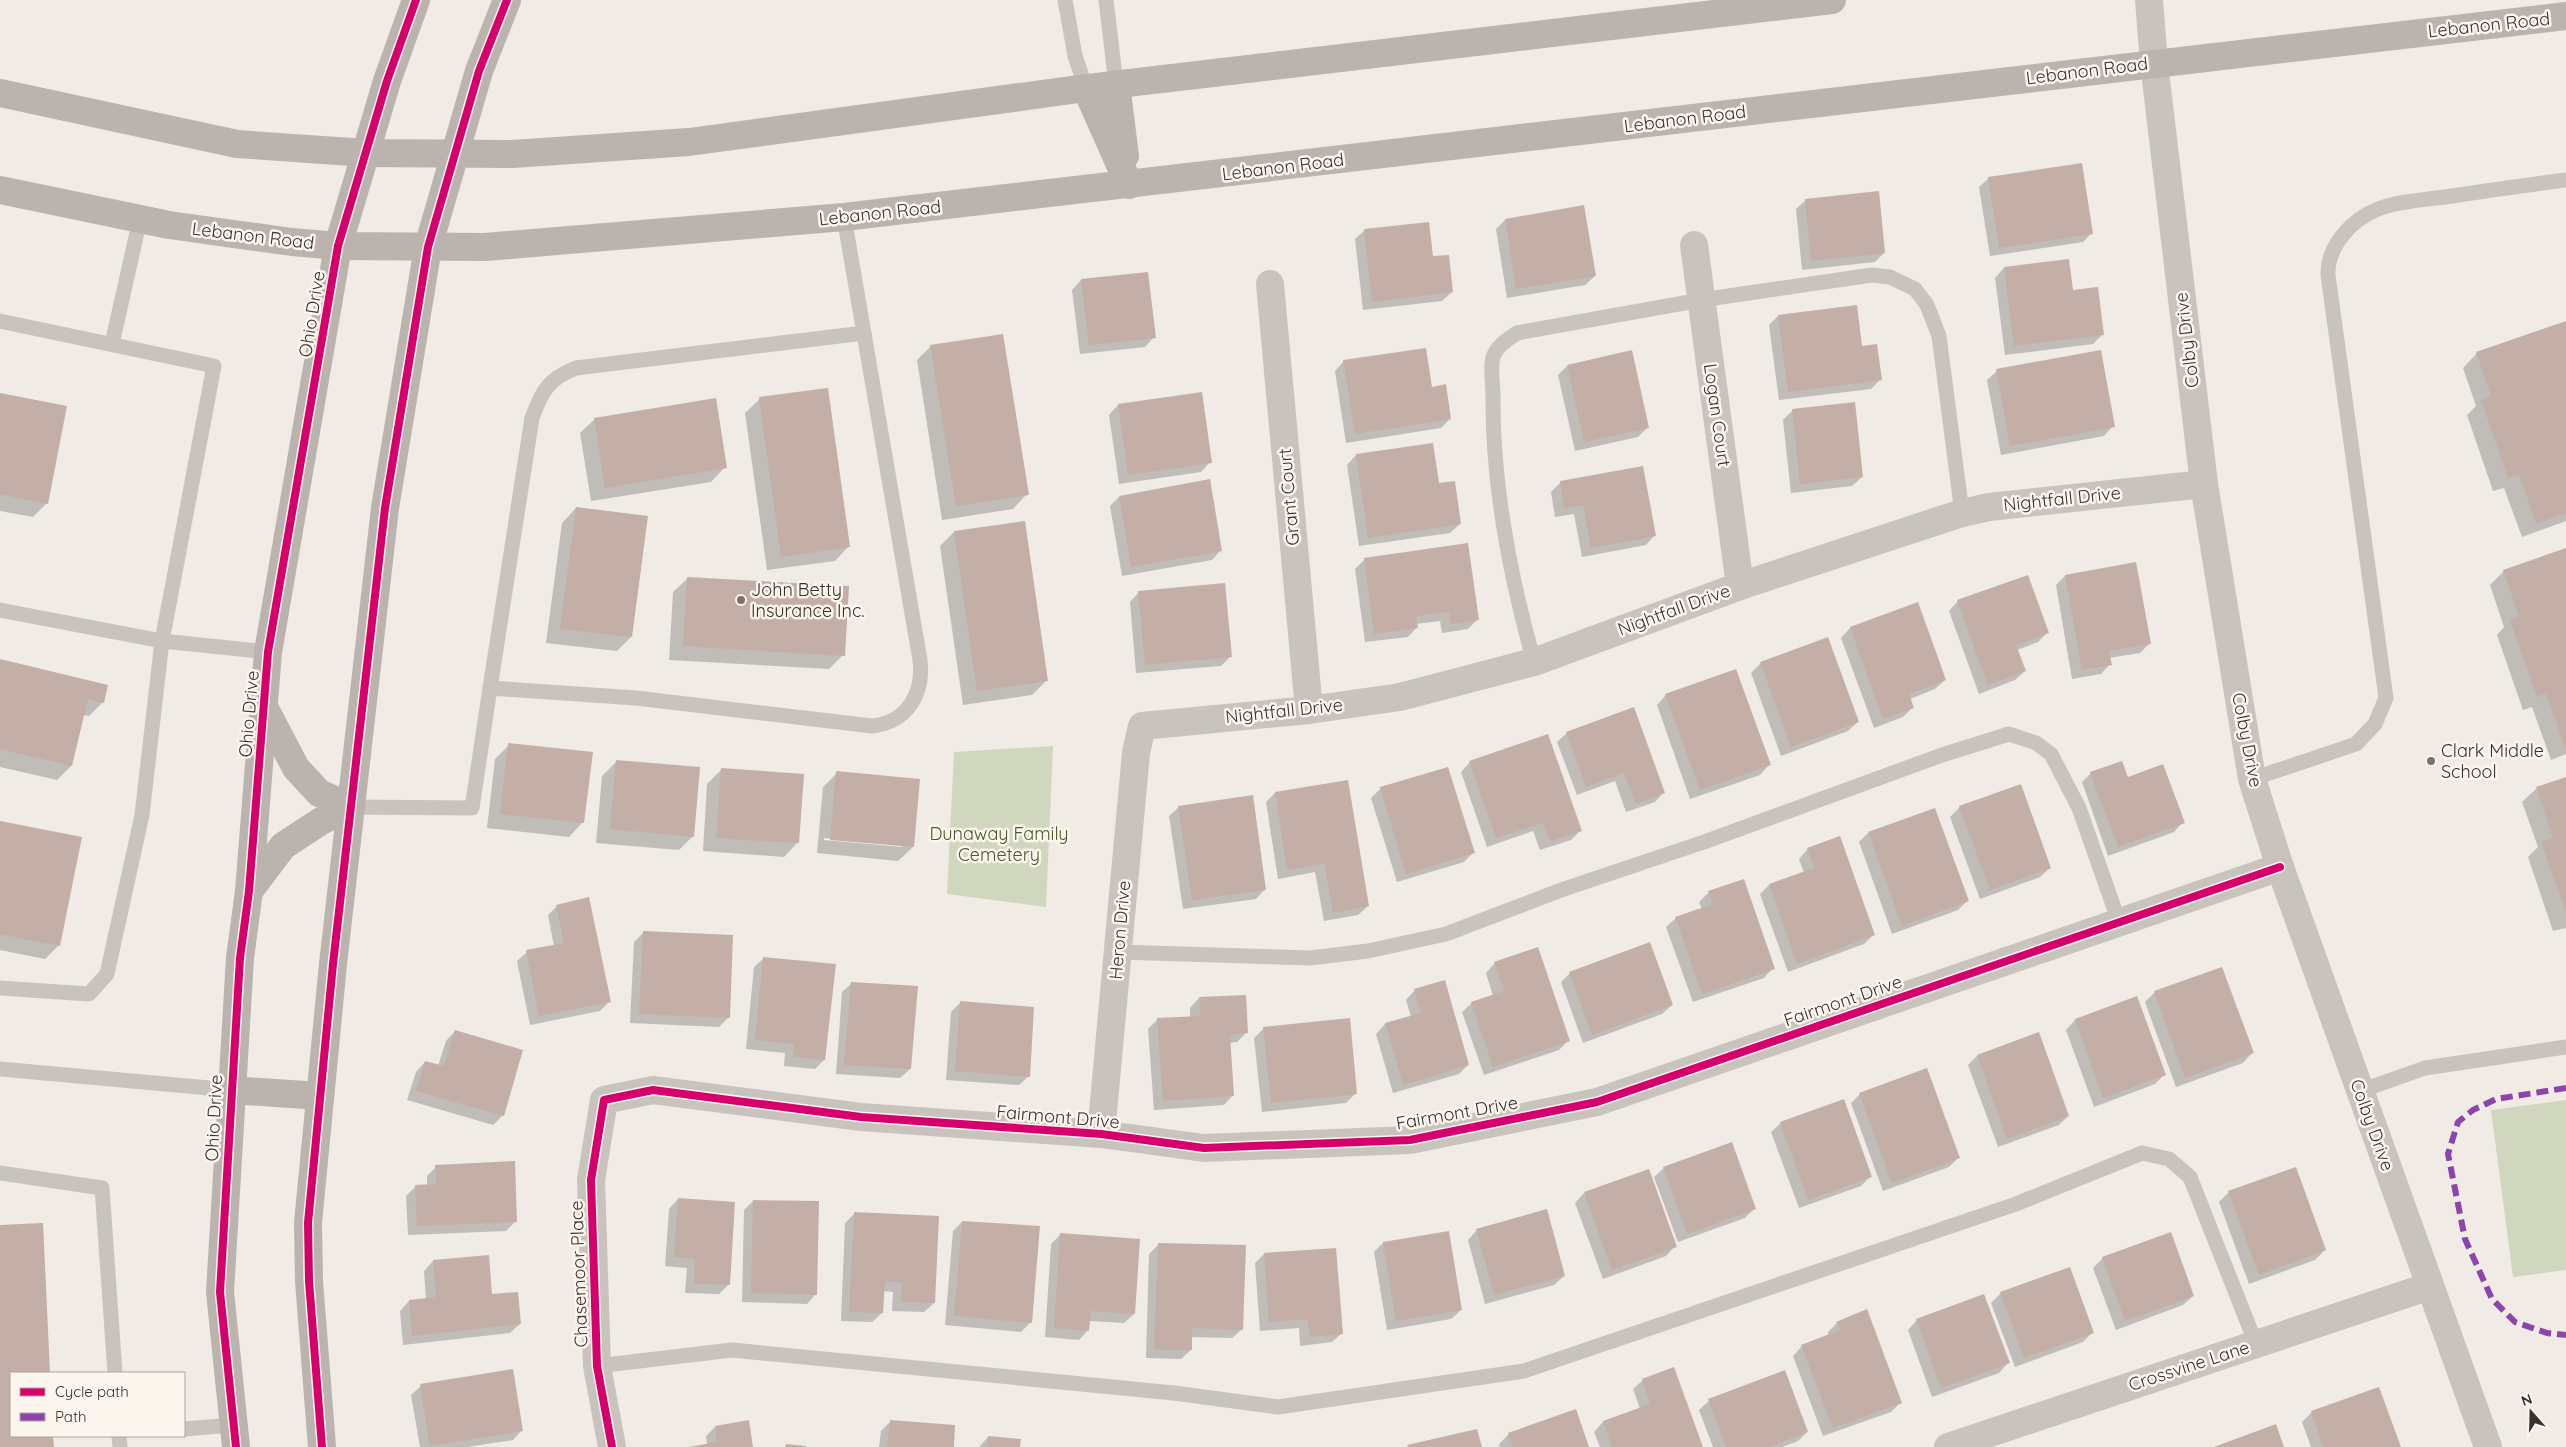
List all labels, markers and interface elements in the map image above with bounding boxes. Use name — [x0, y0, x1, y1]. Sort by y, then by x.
street label: Lebanon Road — [2427, 7, 2551, 42]
street label: Lebanon Road — [2025, 52, 2149, 89]
street label: Lebanon Road — [1623, 100, 1747, 137]
street label: Lebanon Road — [1221, 148, 1345, 185]
street label: Lebanon Road — [818, 195, 942, 230]
street label: Lebanon Road — [191, 217, 315, 254]
street label: Ohio Drive — [293, 269, 330, 359]
street label: Colby Drive — [2169, 291, 2204, 389]
street label: Logan Court — [1699, 362, 1736, 468]
street label: Grant Court — [1273, 448, 1304, 547]
street label: Nightfall Drive — [2002, 481, 2122, 516]
place label: John Betty Insurance Inc. — [751, 578, 865, 622]
street label: Nightfall Drive — [1614, 579, 1733, 641]
marker: John Betty Insurance Inc. — [735, 594, 747, 606]
street label: Ohio Drive — [233, 670, 264, 758]
street label: Colby Drive — [2227, 691, 2268, 789]
street label: Nightfall Drive — [1224, 693, 1344, 728]
place label: Clark Middle School — [2441, 739, 2544, 783]
marker: Clark Middle School — [2425, 755, 2437, 767]
park label: Dunaway Family Cemetery — [929, 822, 1069, 866]
street label: Heron Drive — [1104, 880, 1135, 980]
street label: Fairmont Drive — [1781, 970, 1905, 1032]
street label: Ohio Drive — [200, 1074, 227, 1162]
street label: Colby Drive — [2345, 1076, 2400, 1174]
street label: Fairmont Drive — [1394, 1090, 1520, 1135]
street label: Fairmont Drive — [995, 1100, 1121, 1133]
street label: Chasemoor Place — [564, 1200, 593, 1348]
street label: Crossvine Lane — [2125, 1335, 2252, 1396]
legend — [10, 1372, 185, 1437]
text: Cycle path — [55, 1382, 129, 1401]
north arrow — [2506, 1387, 2556, 1437]
text: N — [2519, 1390, 2534, 1410]
text: Path — [55, 1407, 87, 1426]

